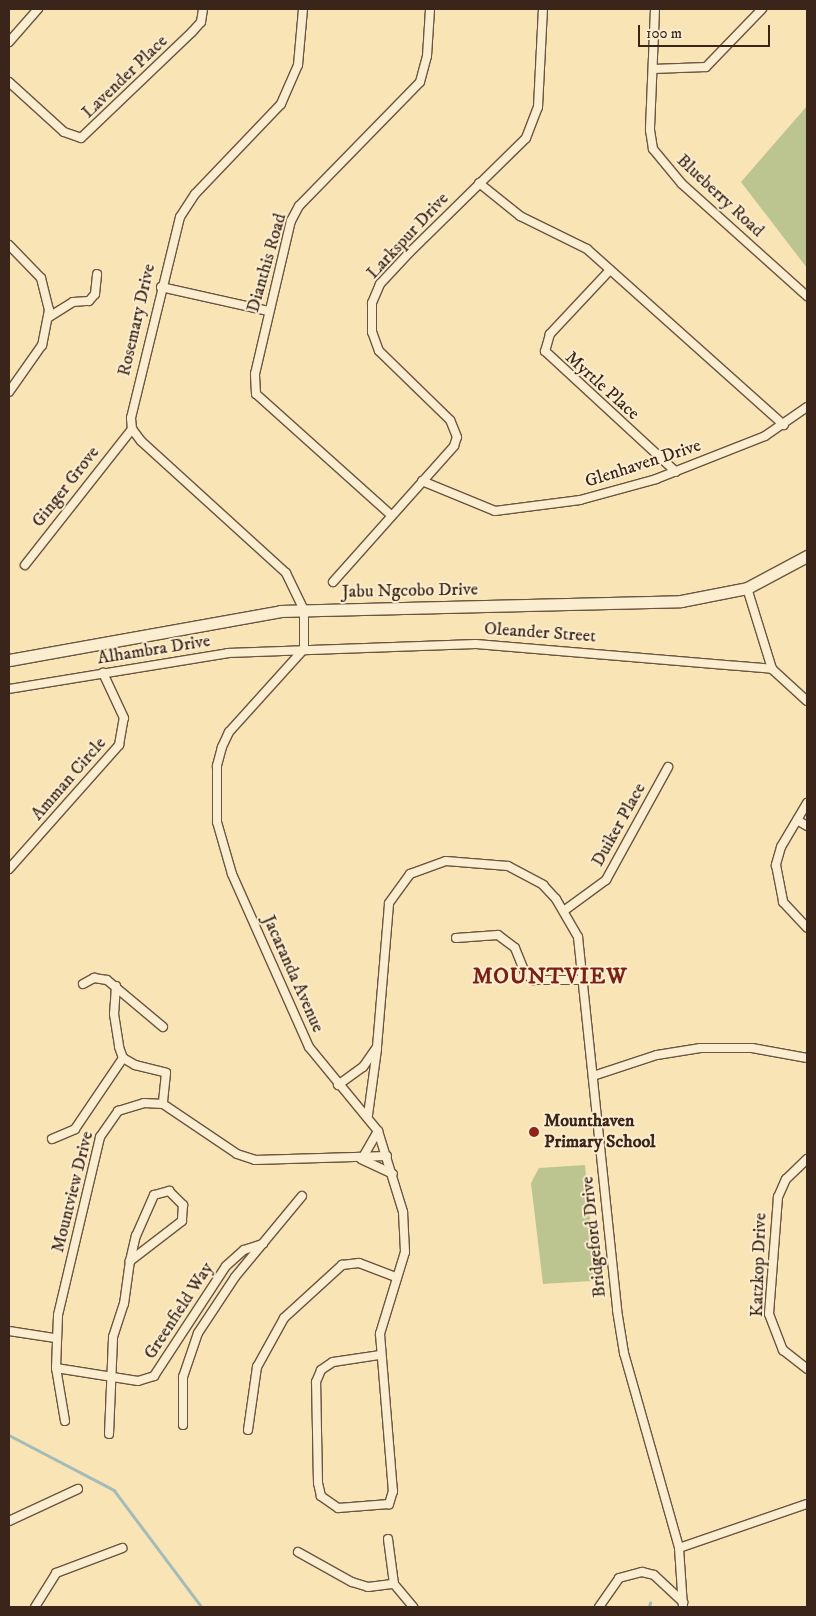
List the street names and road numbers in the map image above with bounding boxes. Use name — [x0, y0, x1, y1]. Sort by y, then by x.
street label: Lavender Place — [78, 31, 172, 123]
street label: Blueberry Road — [672, 150, 768, 242]
street label: Larkspur Drive — [362, 188, 454, 284]
street label: Dianthis Road — [243, 211, 291, 315]
street label: Rosemary Drive — [114, 262, 160, 378]
street label: Myrtle Place — [560, 347, 644, 425]
street label: Glenhaven Drive — [582, 435, 704, 493]
street label: Ginger Grove — [28, 442, 104, 532]
street label: Jabu Ngcobo Drive — [342, 579, 478, 603]
street label: Oleander Street — [483, 618, 597, 648]
street label: Alhambra Drive — [96, 630, 212, 670]
street label: Amman Circle — [27, 733, 111, 825]
street label: Duiker Place — [587, 779, 651, 871]
street label: Jacaranda Avenue — [258, 912, 328, 1036]
street label: Mountview Drive — [48, 1129, 98, 1255]
street label: Bridgeford Drive — [577, 1175, 611, 1299]
street label: Katzkop Drive — [746, 1212, 772, 1318]
street label: Greenfield Way — [140, 1259, 218, 1363]

